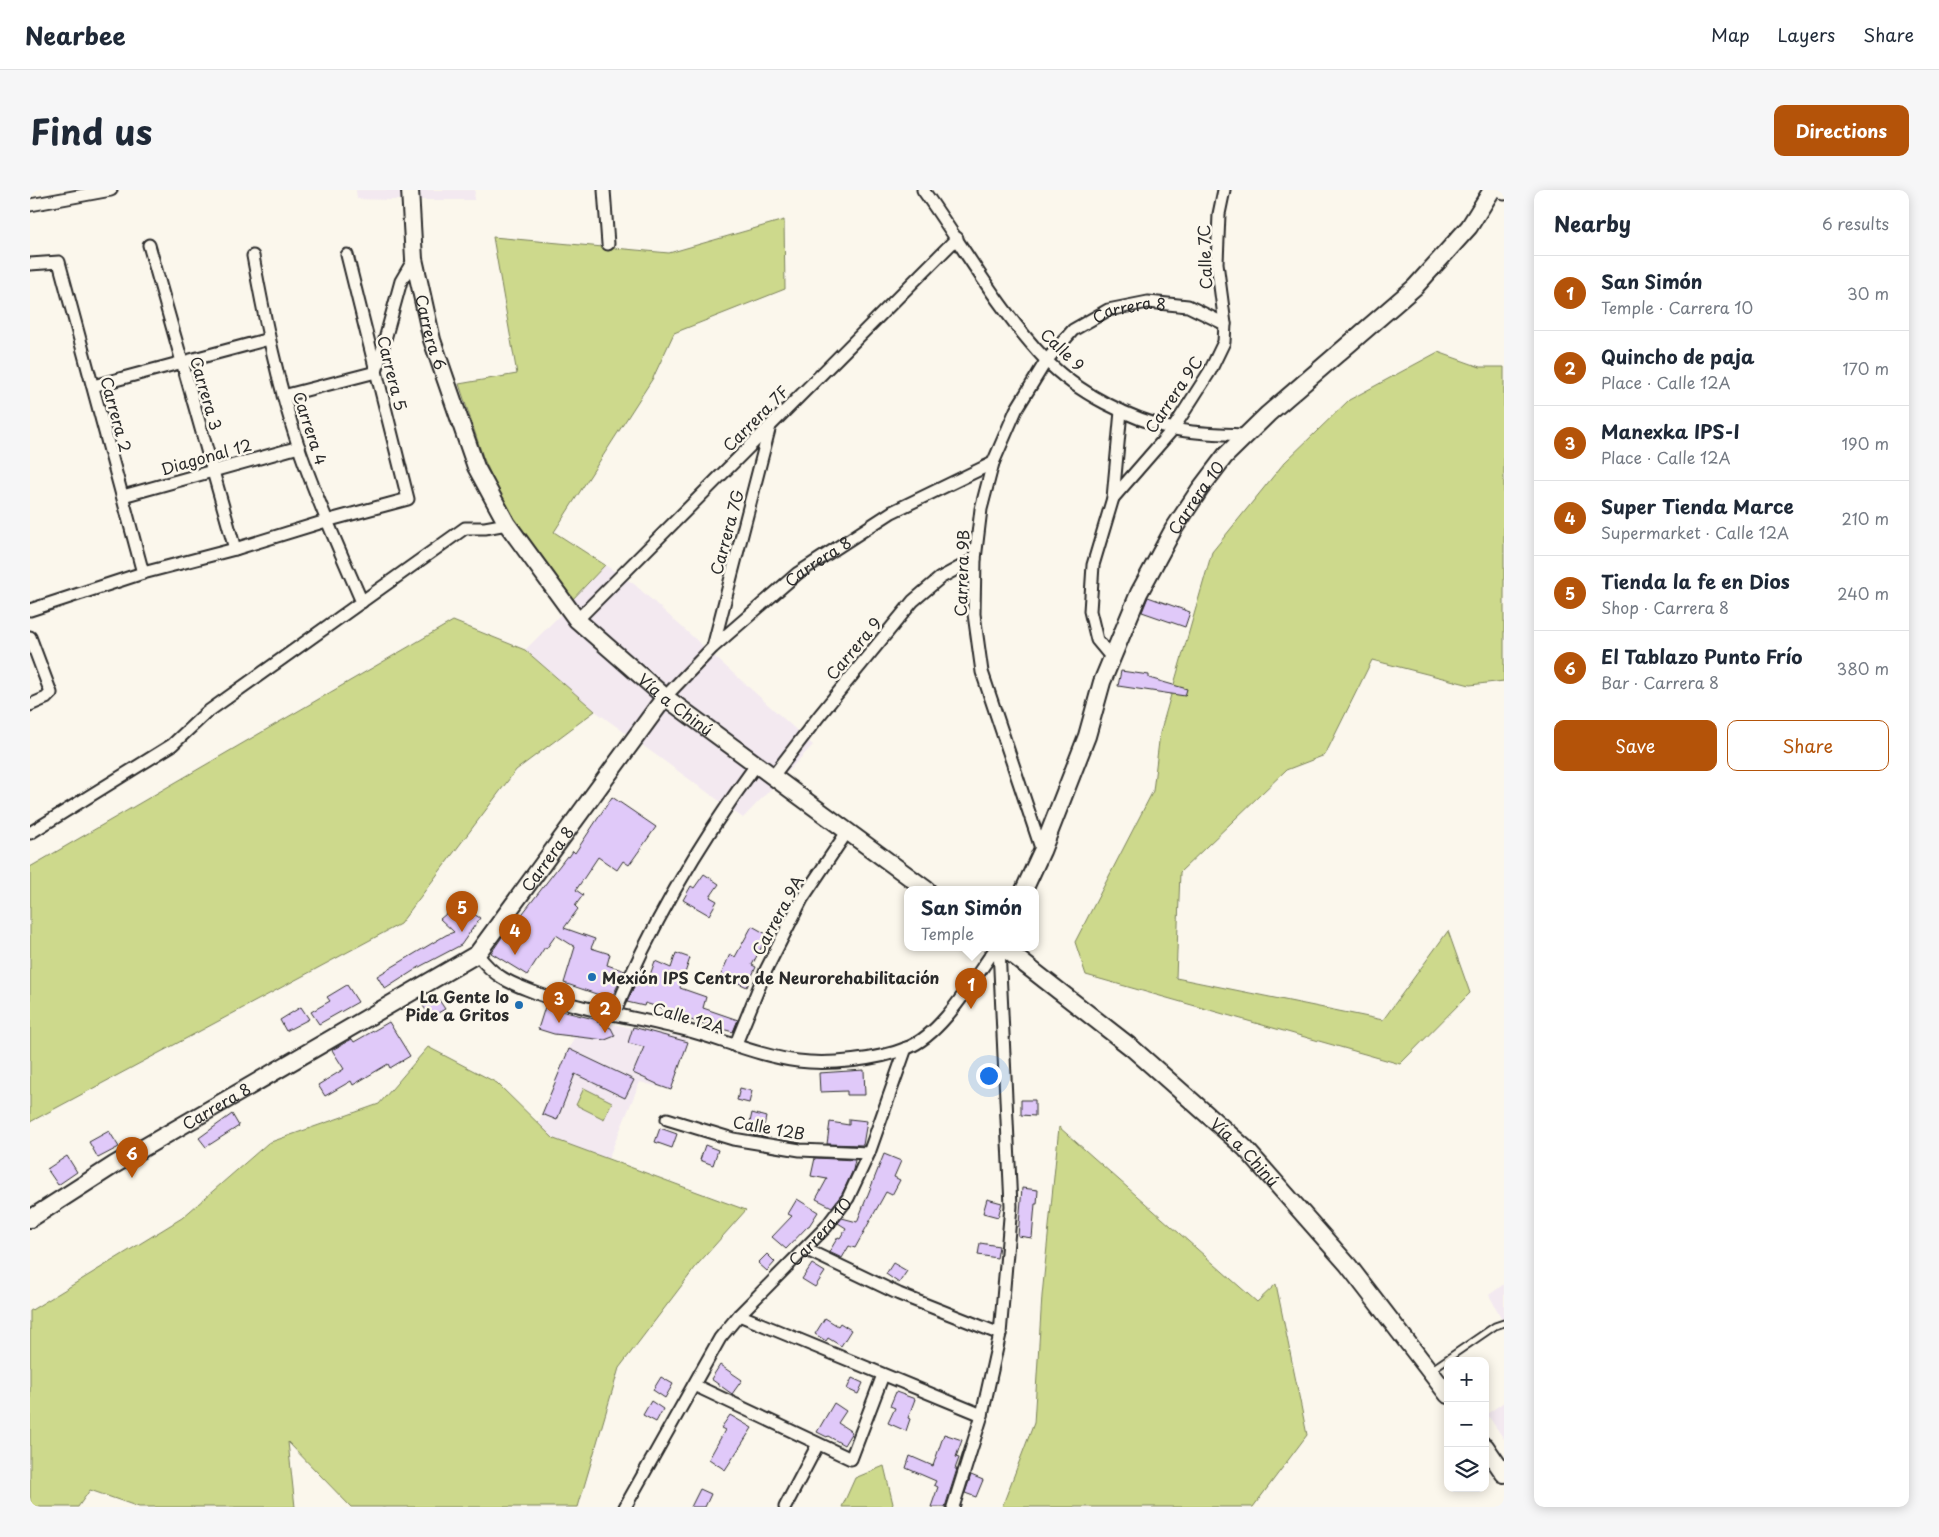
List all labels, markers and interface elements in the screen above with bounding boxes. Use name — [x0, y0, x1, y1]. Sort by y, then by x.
text: Nearbee — [25, 17, 126, 53]
text: Map — [1711, 21, 1750, 48]
text: Layers — [1778, 21, 1835, 48]
text: Share — [1863, 21, 1914, 48]
text: Find us — [30, 104, 152, 157]
button: Directions — [1774, 105, 1909, 156]
text: Nearby — [1554, 207, 1631, 239]
text: 6 results — [1822, 211, 1889, 235]
street label: Calle 7C — [1191, 224, 1217, 290]
text: San Simón — [1601, 267, 1703, 295]
text: 1 — [1566, 281, 1574, 305]
text: 30 m — [1847, 281, 1889, 305]
street label: Carrera 8 — [1087, 290, 1167, 329]
street label: Carrera 6 — [410, 292, 453, 373]
text: Temple · Carrera 10 — [1601, 295, 1753, 319]
street label: Calle 9 — [1036, 322, 1090, 376]
street label: Carrera 5 — [372, 333, 414, 413]
text: Quincho de paja — [1601, 342, 1754, 370]
street label: Carrera 9C — [1138, 351, 1208, 437]
street label: Carrera 3 — [185, 353, 229, 433]
text: 2 — [1564, 356, 1576, 380]
text: 170 m — [1843, 356, 1889, 380]
text: Place · Calle 12A — [1601, 370, 1731, 394]
street label: Carrera 2 — [95, 374, 139, 454]
street label: Carrera 7F — [717, 380, 793, 456]
street label: Carrera 4 — [288, 388, 334, 468]
text: Manexka IPS-I — [1601, 417, 1740, 445]
text: 3 — [1565, 431, 1575, 455]
text: 190 m — [1841, 431, 1889, 455]
street label: Diagonal 12 — [158, 432, 254, 480]
text: Place · Calle 12A — [1601, 445, 1731, 469]
street label: Carrera 10 — [1161, 456, 1229, 539]
street label: Carrera 7G — [703, 487, 749, 577]
text: Super Tienda Marce — [1601, 492, 1794, 520]
text: 4 — [1565, 506, 1575, 530]
text: 210 m — [1841, 506, 1889, 530]
text: Supermarket · Calle 12A — [1601, 520, 1789, 544]
street label: Carrera 9B — [947, 529, 975, 617]
street label: Carrera 8 — [779, 530, 856, 592]
text: Tienda la fe en Dios — [1601, 567, 1790, 595]
text: 5 — [1565, 581, 1575, 605]
text: 240 m — [1837, 581, 1889, 605]
text: Shop · Carrera 8 — [1601, 595, 1729, 619]
street label: Carrera 9 — [819, 611, 887, 685]
text: El Tablazo Punto Frío — [1601, 642, 1803, 670]
text: 6 — [1564, 656, 1576, 680]
text: 380 m — [1837, 656, 1889, 680]
street label: Vía a Chinú — [633, 667, 718, 741]
text: Bar · Carrera 8 — [1601, 670, 1719, 694]
button: Save — [1554, 720, 1717, 771]
button: Share — [1727, 720, 1889, 771]
street label: Carrera 8 — [515, 821, 579, 896]
street label: Carrera 9A — [745, 871, 809, 959]
popup — [904, 886, 1039, 951]
pin: 5 — [446, 891, 478, 932]
text: San Simón — [921, 893, 1022, 921]
pin: 4 — [499, 914, 531, 955]
text: Temple — [921, 921, 974, 945]
place label: Mexión IPS Centro de Neurorehabilitación — [602, 965, 940, 989]
pin: 1 — [955, 968, 987, 1009]
marker: Mexión IPS Centro de Neurorehabilitación — [586, 971, 598, 983]
pin: 3 — [543, 982, 575, 1023]
place label: La Gente lo Pide a Gritos — [405, 984, 509, 1026]
pin: 2 — [589, 992, 621, 1033]
street label: Calle 12A — [650, 995, 728, 1039]
marker: La Gente lo Pide a Gritos — [513, 999, 525, 1011]
your location — [976, 1063, 1002, 1089]
street label: Carrera 8 — [177, 1076, 255, 1135]
street label: Calle 12B — [731, 1109, 807, 1145]
street label: Vía a Chinú — [1206, 1111, 1285, 1191]
pin: 6 — [116, 1137, 148, 1178]
street label: Carrera 10 — [782, 1192, 857, 1271]
map controls — [1444, 1357, 1489, 1492]
button: + — [1444, 1357, 1489, 1402]
button: − — [1444, 1402, 1489, 1447]
button: layers — [1444, 1447, 1489, 1492]

